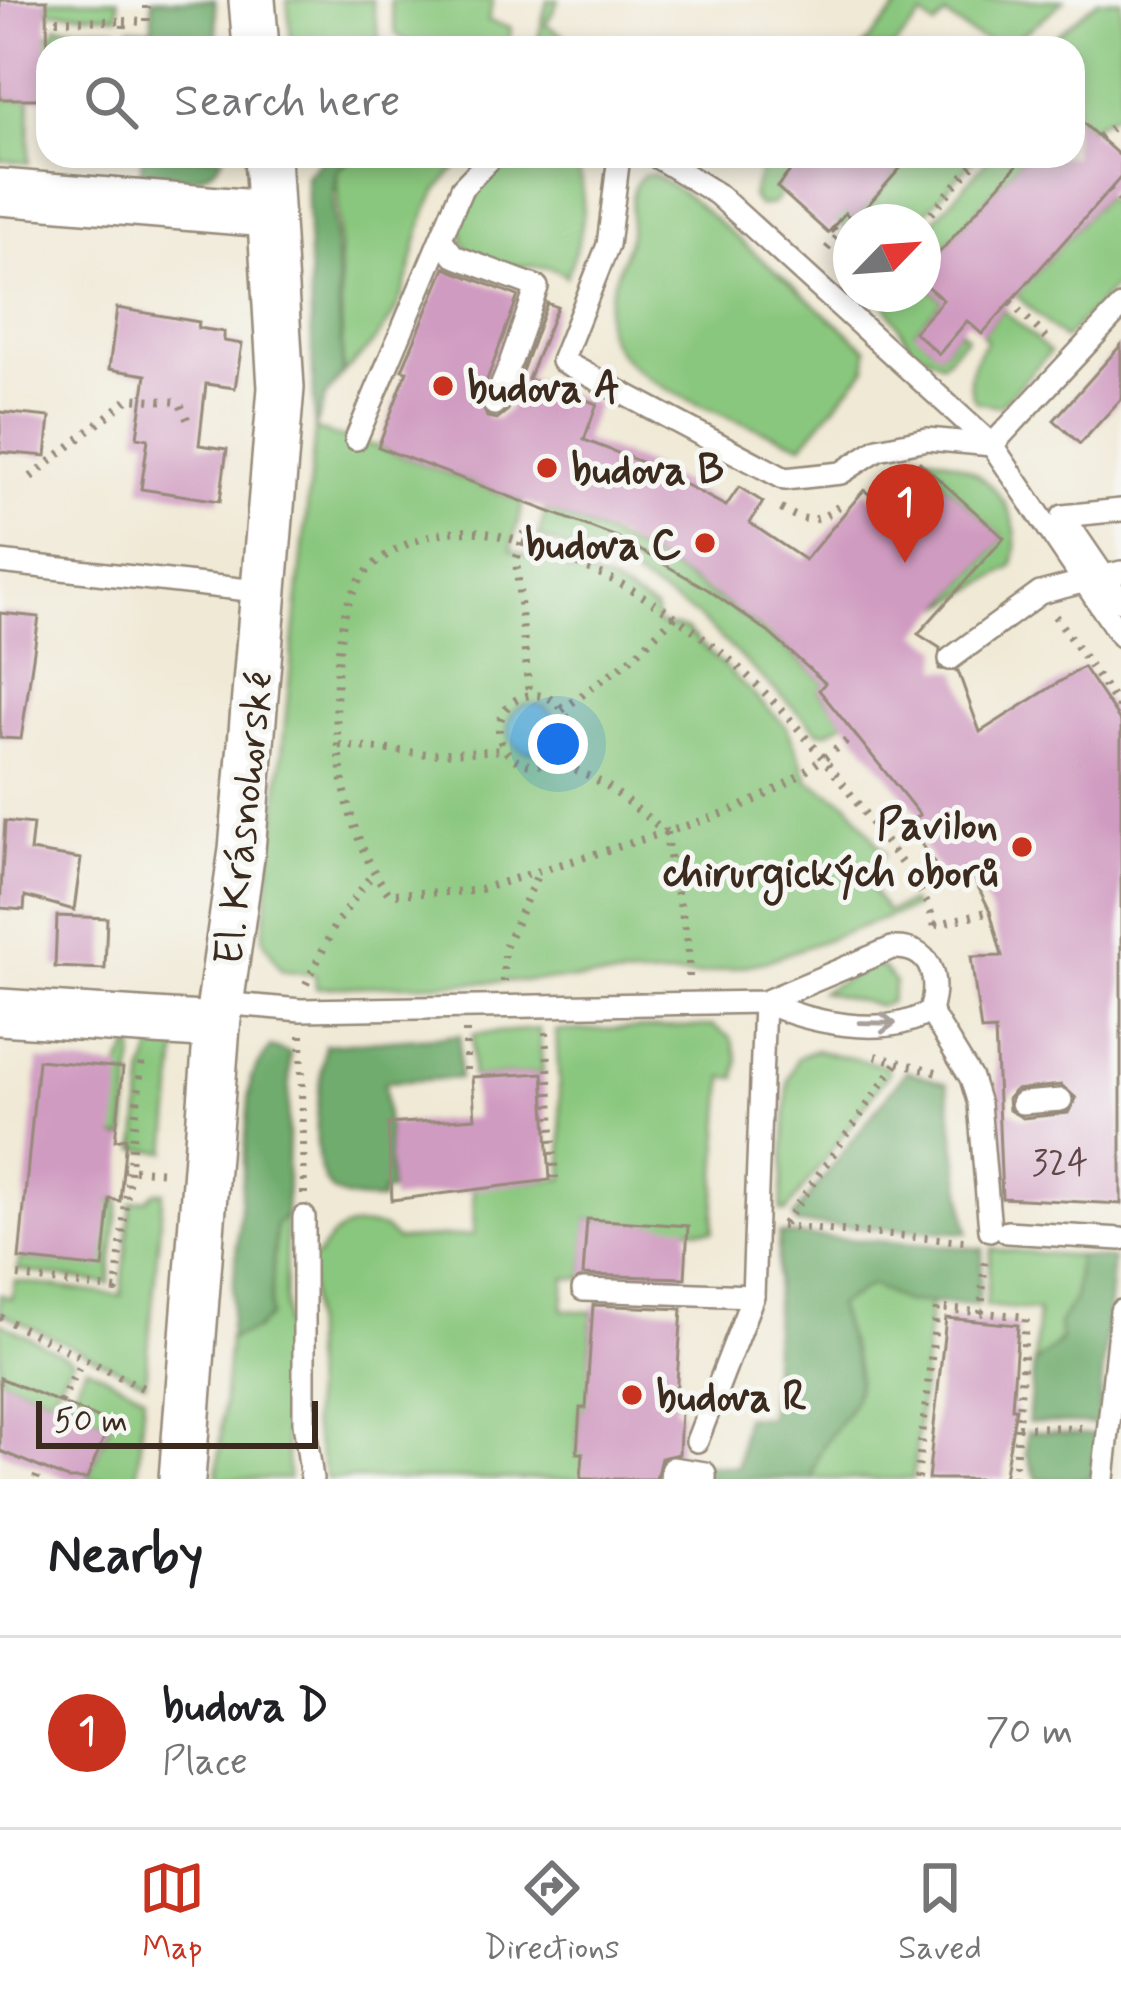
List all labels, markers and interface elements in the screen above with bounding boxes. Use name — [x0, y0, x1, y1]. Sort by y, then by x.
search box — [36, 36, 1085, 168]
icon: search — [78, 69, 144, 135]
text: Search here — [174, 73, 401, 132]
north arrow — [833, 204, 941, 312]
place label: budova A — [467, 362, 620, 417]
marker: budova A — [430, 373, 456, 399]
place label: budova B — [571, 444, 724, 499]
marker: budova B — [534, 455, 560, 481]
pin: 1 — [866, 464, 944, 563]
place label: budova C — [525, 519, 681, 574]
marker: budova C — [692, 530, 718, 556]
street label: El. Krásnohorské — [203, 669, 288, 968]
your location — [528, 714, 588, 774]
place label: Pavilon chirurgických oborů — [661, 799, 998, 906]
marker: Pavilon chirurgických oborů — [1009, 834, 1035, 860]
one-way arrow — [858, 1012, 897, 1035]
house number: 324 — [1032, 1141, 1088, 1188]
place label: budova R — [656, 1371, 807, 1426]
marker: budova R — [619, 1382, 645, 1408]
scale bar — [36, 1395, 318, 1448]
text: 50 m — [54, 1400, 128, 1444]
text: Nearby — [48, 1524, 203, 1590]
text: budova D — [162, 1678, 329, 1737]
text: 1 — [78, 1707, 96, 1758]
text: 70 m — [985, 1707, 1073, 1758]
text: Place — [162, 1737, 248, 1788]
tab: Map — [139, 1855, 205, 1971]
tab: Directions — [484, 1855, 620, 1971]
tab: Saved — [898, 1855, 982, 1971]

